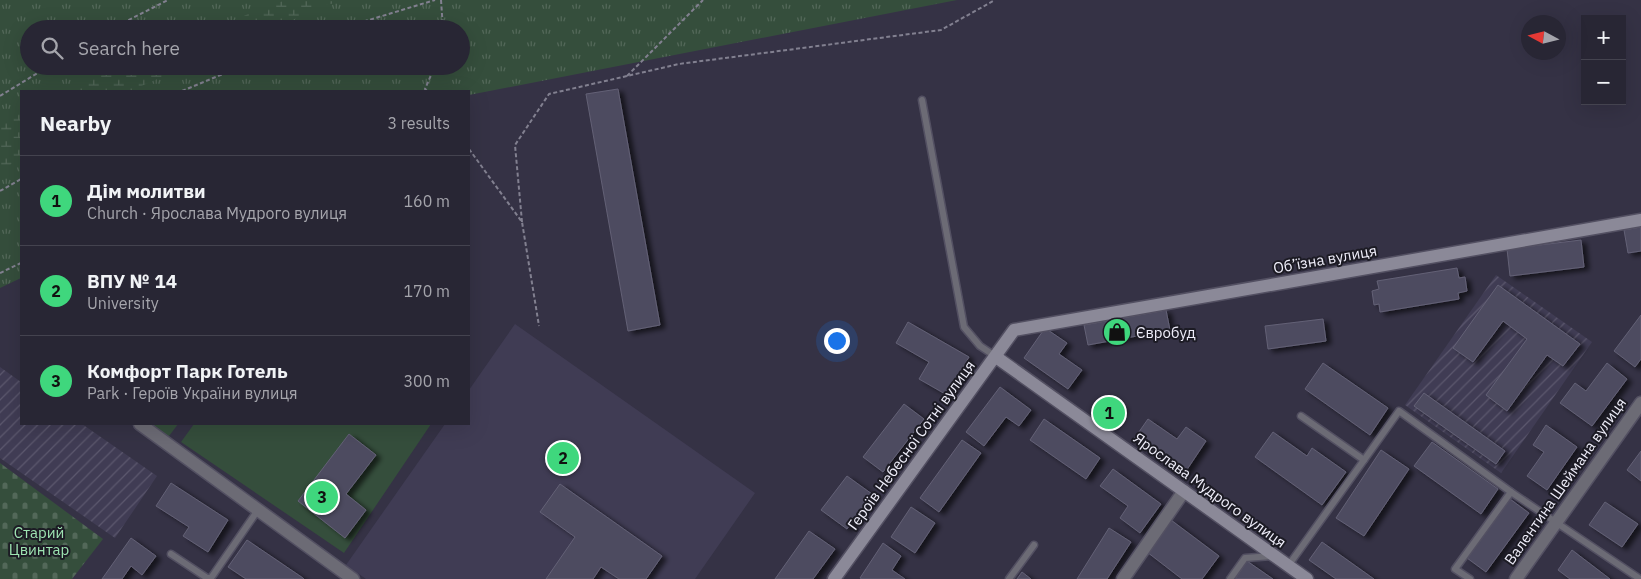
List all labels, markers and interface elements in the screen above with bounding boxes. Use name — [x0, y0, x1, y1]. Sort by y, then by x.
north arrow — [1521, 15, 1566, 60]
map controls — [1581, 15, 1626, 105]
button: + — [1581, 15, 1626, 60]
search box — [20, 20, 470, 75]
icon: search — [38, 34, 66, 62]
text: Search here — [78, 36, 180, 60]
button: − — [1581, 60, 1626, 105]
text: Nearby — [40, 109, 111, 137]
text: 3 results — [387, 113, 450, 133]
text: Дім молитви — [87, 179, 206, 203]
text: 1 — [51, 191, 61, 211]
text: 160 m — [403, 191, 450, 211]
text: Church · Ярослава Мудрого вулиця — [87, 203, 347, 223]
street label: Об’їзна вулиця — [1272, 241, 1378, 277]
text: ВПУ № 14 — [87, 269, 177, 293]
text: 2 — [51, 281, 61, 301]
text: 170 m — [403, 281, 450, 301]
text: University — [87, 293, 159, 313]
shop icon: Євробуд — [1102, 317, 1132, 347]
place label: Євробуд — [1136, 323, 1196, 342]
your location — [824, 328, 850, 354]
street label: Героїв Небесної Сотні вулиця — [843, 356, 979, 534]
text: Комфорт Парк Готель — [87, 359, 288, 383]
text: 3 — [51, 371, 61, 391]
text: 300 m — [403, 371, 450, 391]
text: Park · Героїв України вулиця — [87, 383, 298, 403]
pin: 1 — [1093, 394, 1125, 432]
street label: Валентина Шеймана вулиця — [1500, 394, 1630, 568]
street label: Ярослава Мудрого вулиця — [1130, 428, 1290, 552]
pin: 2 — [547, 439, 579, 477]
pin: 3 — [306, 478, 338, 516]
park label: Старий Цвинтар — [9, 523, 69, 559]

